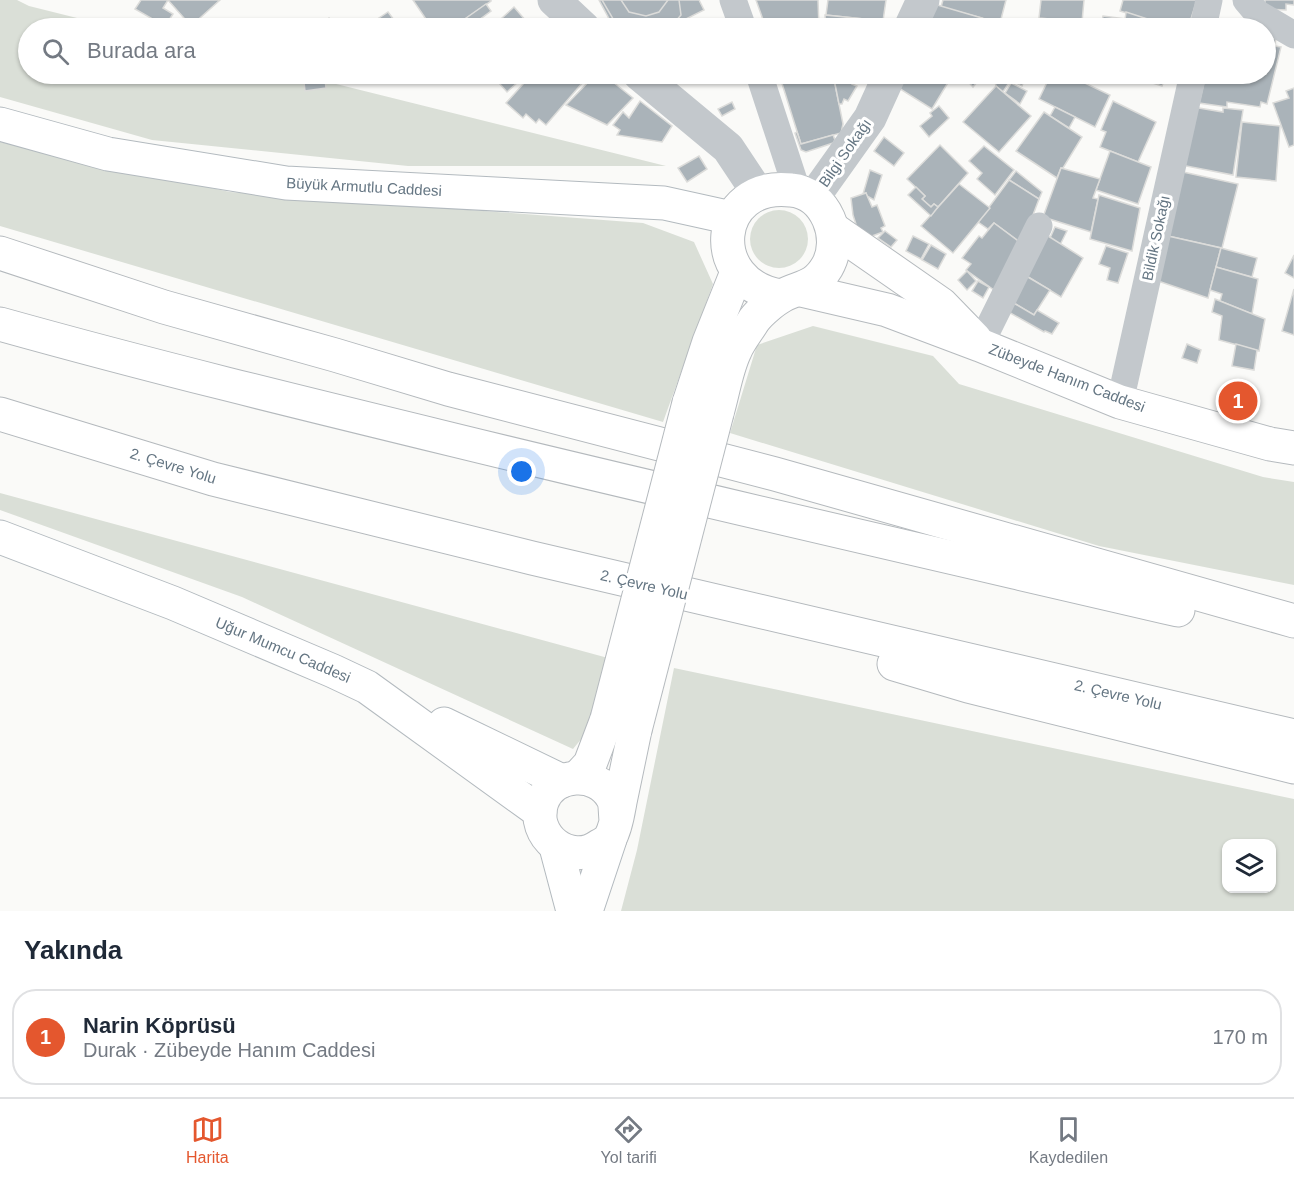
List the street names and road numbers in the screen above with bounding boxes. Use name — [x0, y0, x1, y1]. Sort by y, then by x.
street label: Bilgi Sokağı — [815, 115, 874, 190]
street label: Büyük Armutlu Caddesi — [286, 174, 442, 199]
street label: Bildik Sokağı — [1138, 194, 1173, 282]
street label: Zübeyde Hanım Caddesi — [987, 340, 1148, 415]
street label: 2. Çevre Yolu — [128, 444, 218, 487]
street label: 2. Çevre Yolu — [599, 566, 689, 603]
street label: Uğur Mumcu Caddesi — [213, 613, 353, 686]
street label: 2. Çevre Yolu — [1073, 676, 1163, 713]

